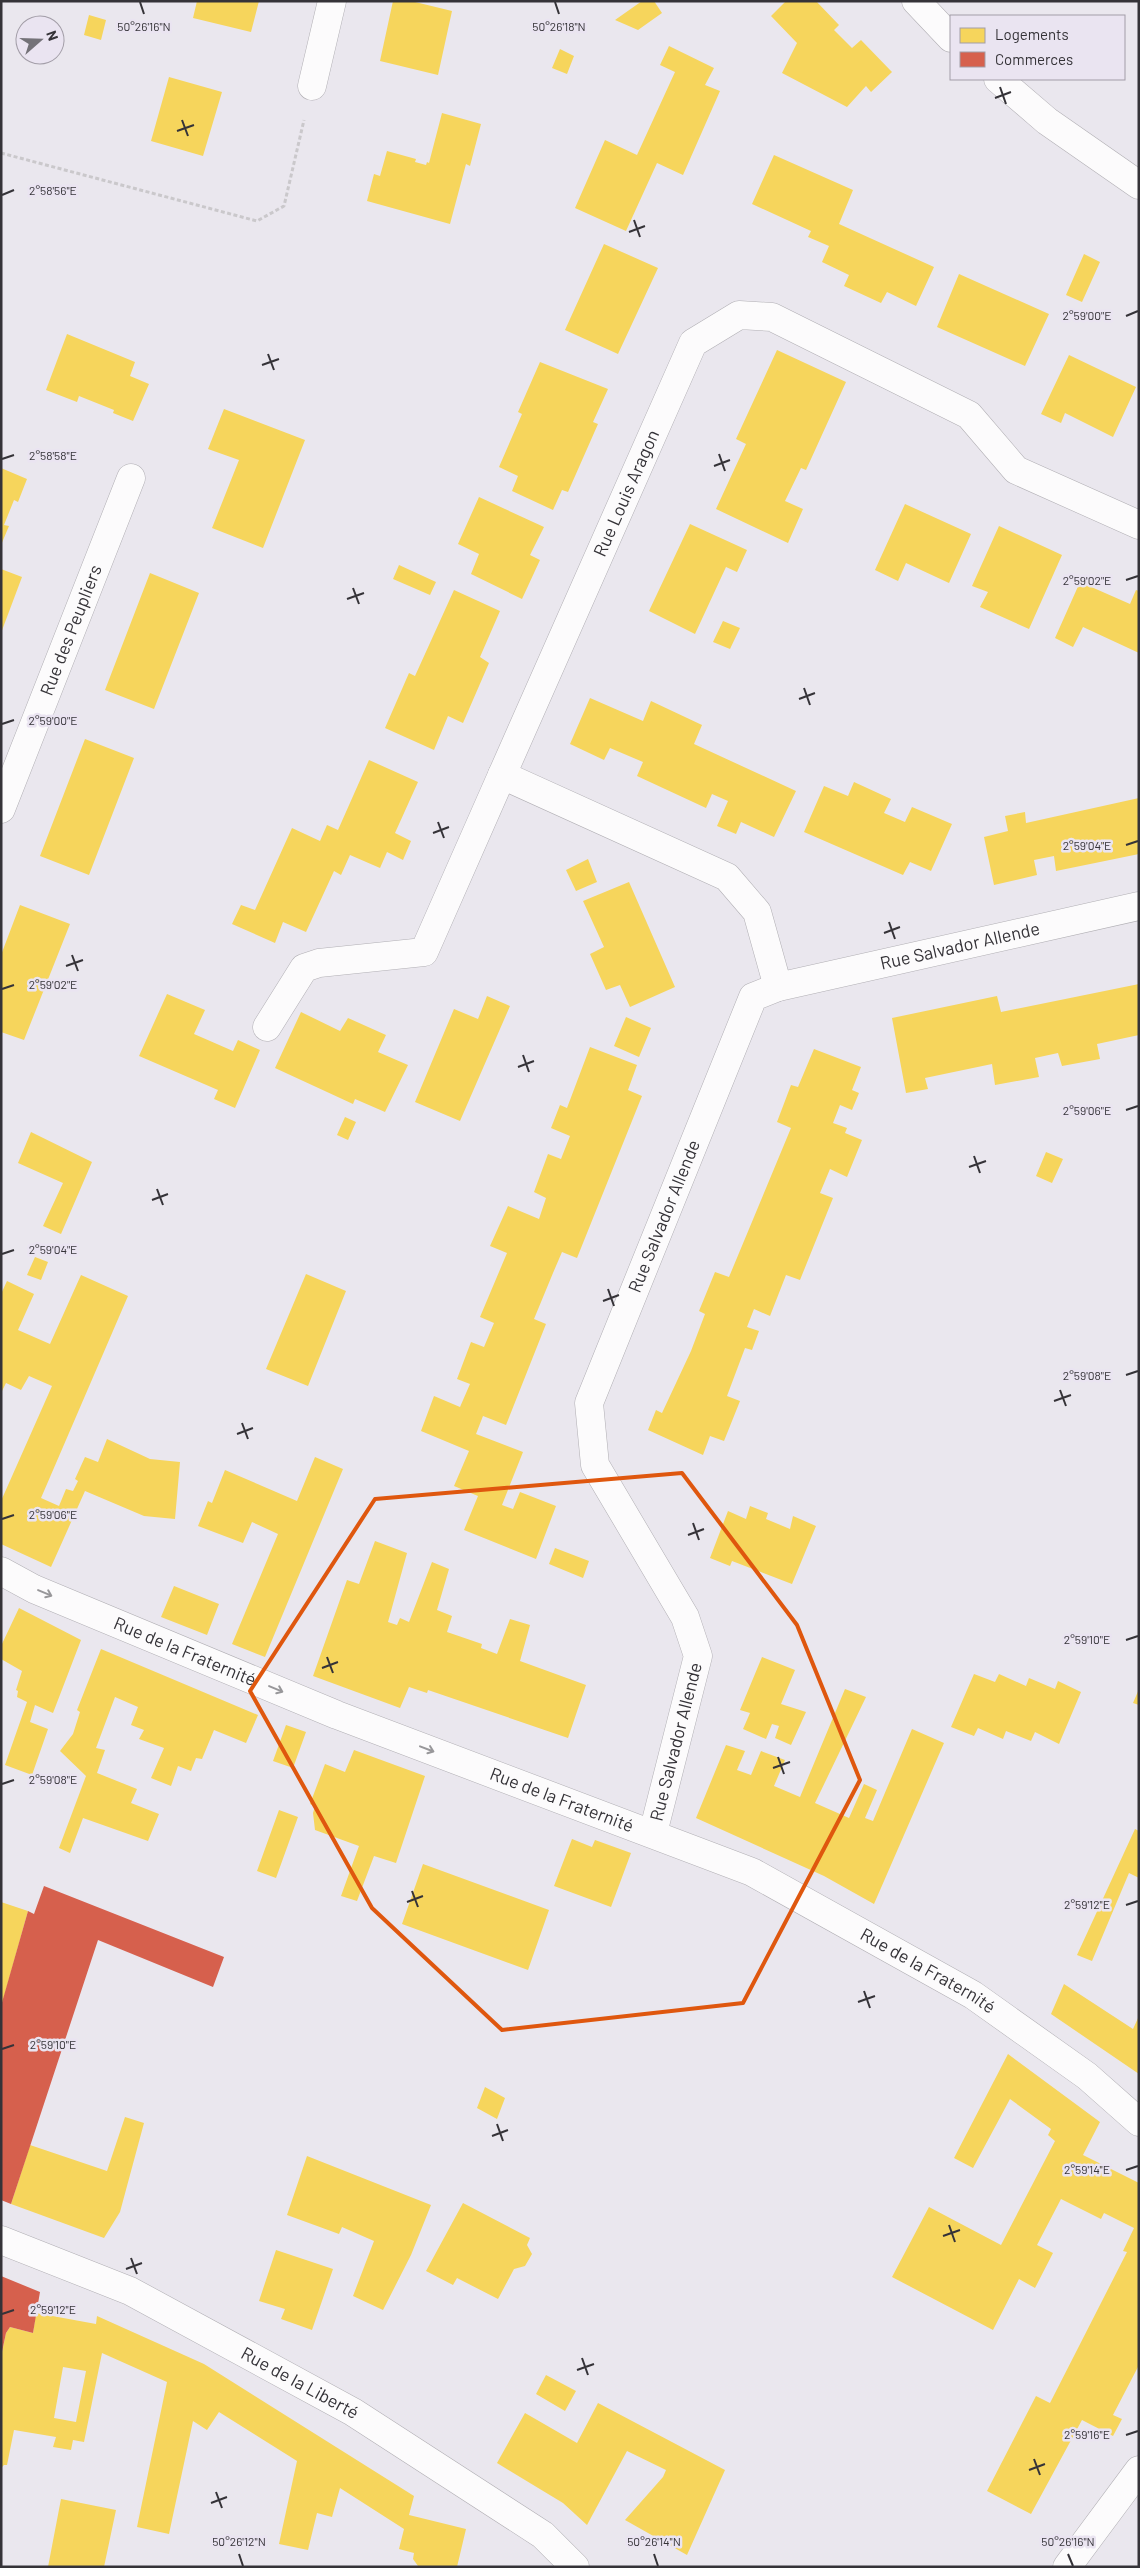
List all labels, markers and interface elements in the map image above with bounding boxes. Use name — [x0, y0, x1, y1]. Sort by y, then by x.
north arrow — [15, 15, 65, 65]
legend — [950, 15, 1125, 80]
text: 50°26'16"N — [117, 19, 171, 33]
text: 50°26'18"N — [532, 19, 586, 33]
text: Logements — [995, 25, 1069, 43]
text: N — [43, 28, 62, 43]
text: Commerces — [995, 50, 1073, 68]
text: 2°58'56"E — [29, 183, 77, 197]
text: 2°59'00"E — [1063, 308, 1111, 322]
street label: Rue Louis Aragon — [588, 426, 663, 560]
text: 2°58'58"E — [29, 448, 77, 462]
street label: Rue des Peupliers — [35, 561, 106, 698]
text: 2°59'02"E — [1063, 573, 1111, 587]
text: 2°59'00"E — [29, 713, 77, 727]
text: 2°59'04"E — [1063, 838, 1111, 852]
street label: Rue Salvador Allende — [878, 917, 1042, 974]
text: 2°59'02"E — [29, 977, 77, 991]
text: 2°59'06"E — [1063, 1103, 1111, 1117]
street label: Rue Salvador Allende — [623, 1136, 704, 1296]
text: 2°59'04"E — [29, 1242, 77, 1256]
text: 2°59'08"E — [1063, 1368, 1111, 1382]
text: 2°59'06"E — [29, 1507, 77, 1521]
one-way arrow — [37, 1589, 52, 1599]
street label: Rue de la Fraternité — [111, 1611, 260, 1690]
text: 2°59'10"E — [1064, 1632, 1110, 1646]
street label: Rue Salvador Allende — [644, 1660, 706, 1823]
one-way arrow — [268, 1685, 283, 1695]
one-way arrow — [419, 1745, 434, 1754]
street label: Rue de la Fraternité — [487, 1762, 637, 1836]
text: 2°59'08"E — [29, 1772, 77, 1786]
text: 2°59'12"E — [1064, 1897, 1110, 1911]
street label: Rue de la Fraternité — [857, 1923, 1000, 2017]
text: 2°59'10"E — [30, 2037, 76, 2051]
text: 2°59'14"E — [1064, 2162, 1110, 2176]
text: 2°59'12"E — [30, 2302, 76, 2316]
street label: Rue de la Liberté — [238, 2341, 364, 2423]
text: 2°59'16"E — [1064, 2427, 1110, 2441]
text: 50°26'12"N — [212, 2534, 266, 2548]
text: 50°26'14"N — [627, 2534, 681, 2548]
text: 50°26'16"N — [1041, 2534, 1095, 2548]

